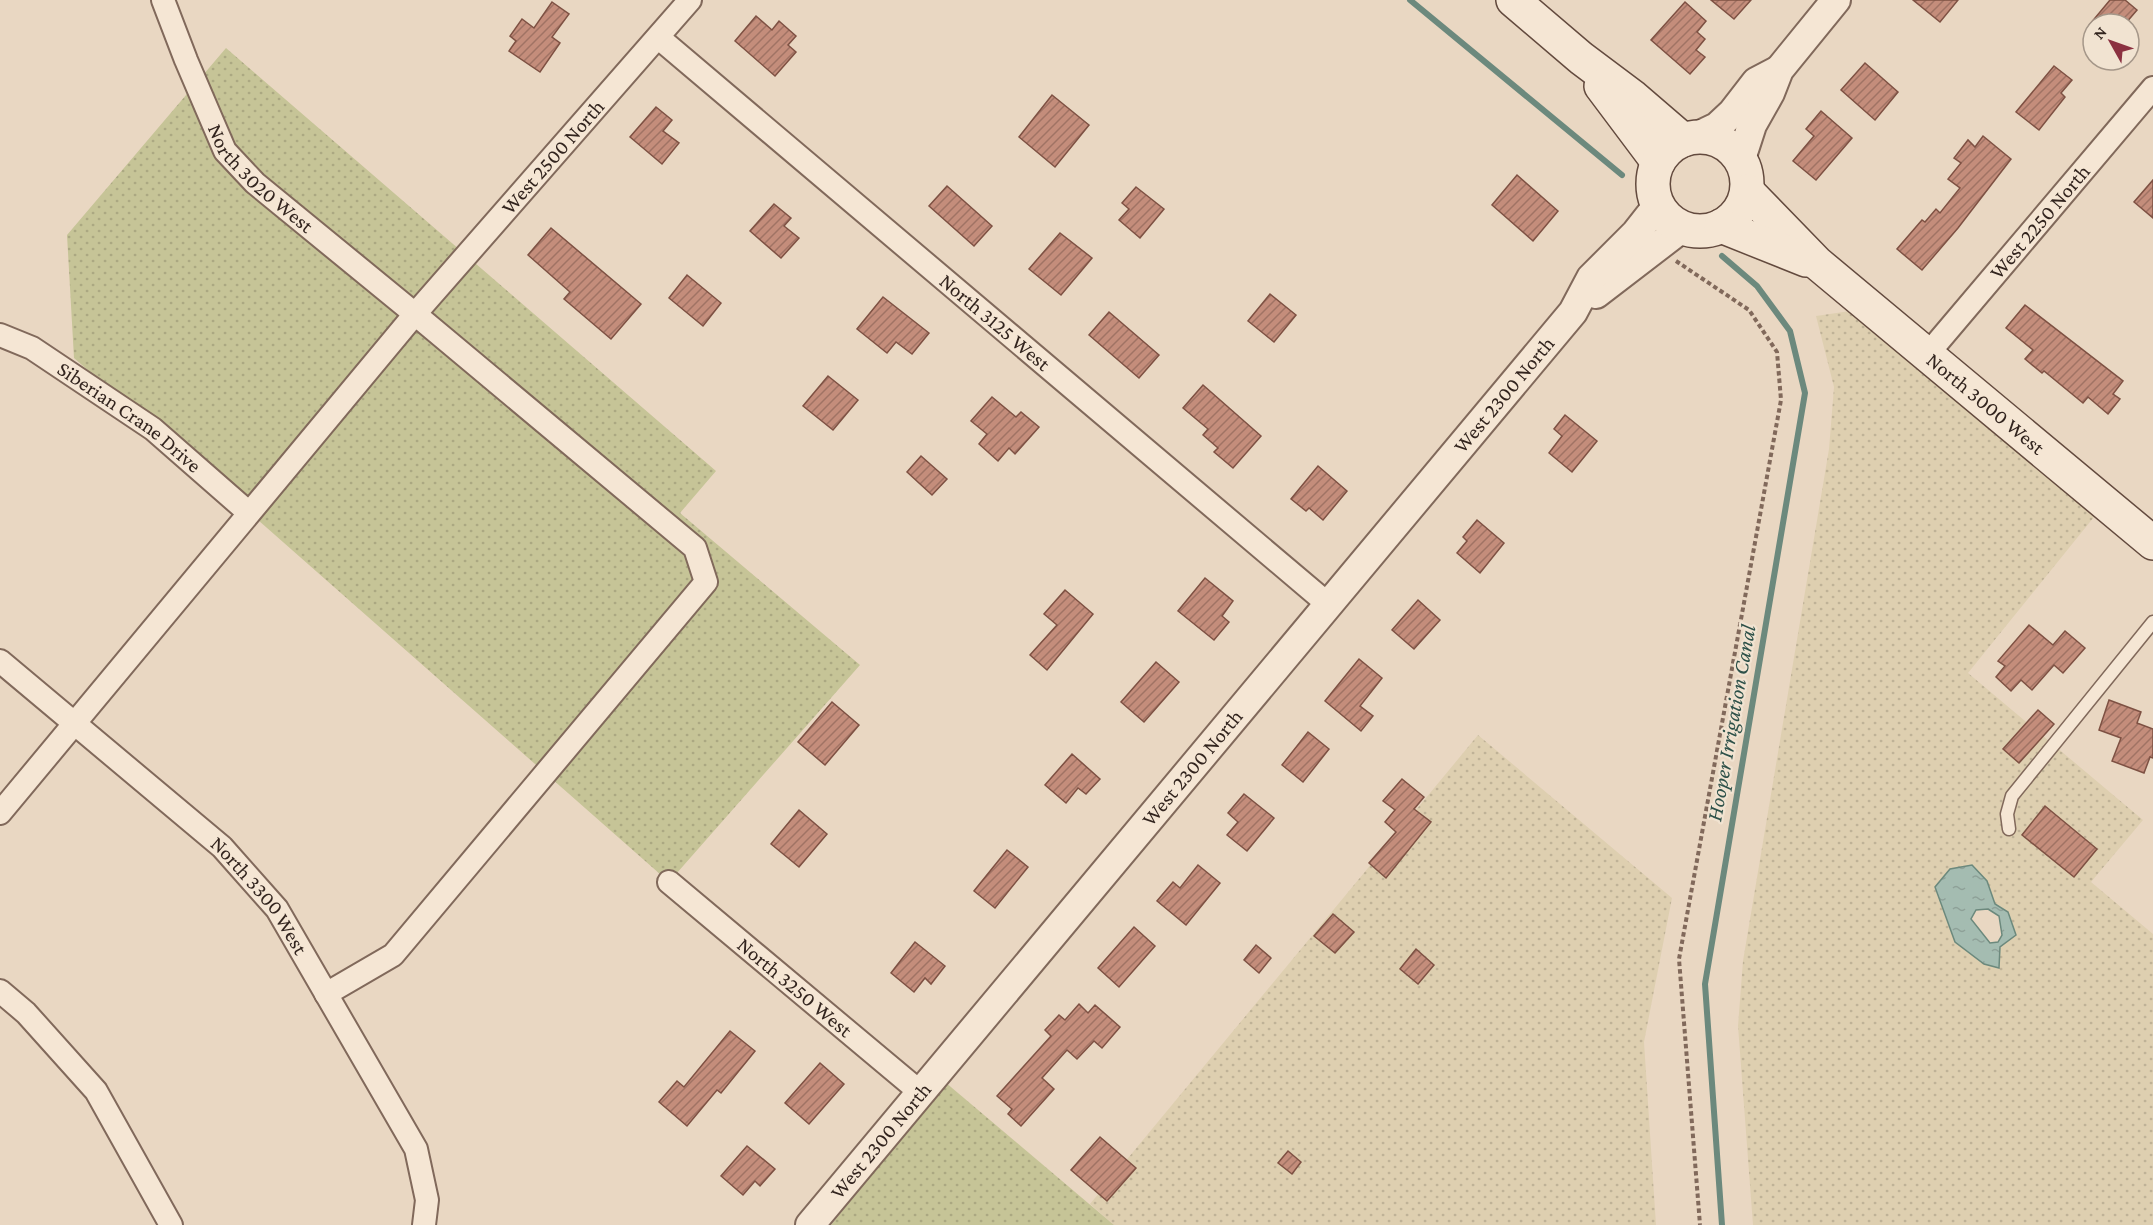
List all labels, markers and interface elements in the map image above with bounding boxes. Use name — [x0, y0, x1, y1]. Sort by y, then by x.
north arrow — [2081, 12, 2141, 72]
text: N — [2090, 23, 2110, 42]
street label: West 2500 North — [496, 95, 609, 219]
street label: North 3020 West — [203, 120, 319, 239]
street label: West 2250 North — [1985, 160, 2095, 284]
street label: North 3125 West — [935, 269, 1056, 376]
street label: West 2300 North — [1448, 332, 1559, 458]
street label: North 3000 West — [1922, 348, 2050, 460]
street label: Siberian Crane Drive — [53, 356, 206, 478]
water label: Hooper Irrigation Canal — [1701, 622, 1761, 823]
street label: West 2300 North — [1137, 705, 1248, 831]
street label: North 3300 West — [206, 831, 313, 960]
street label: North 3250 West — [733, 932, 858, 1043]
street label: West 2300 North — [825, 1078, 936, 1204]

